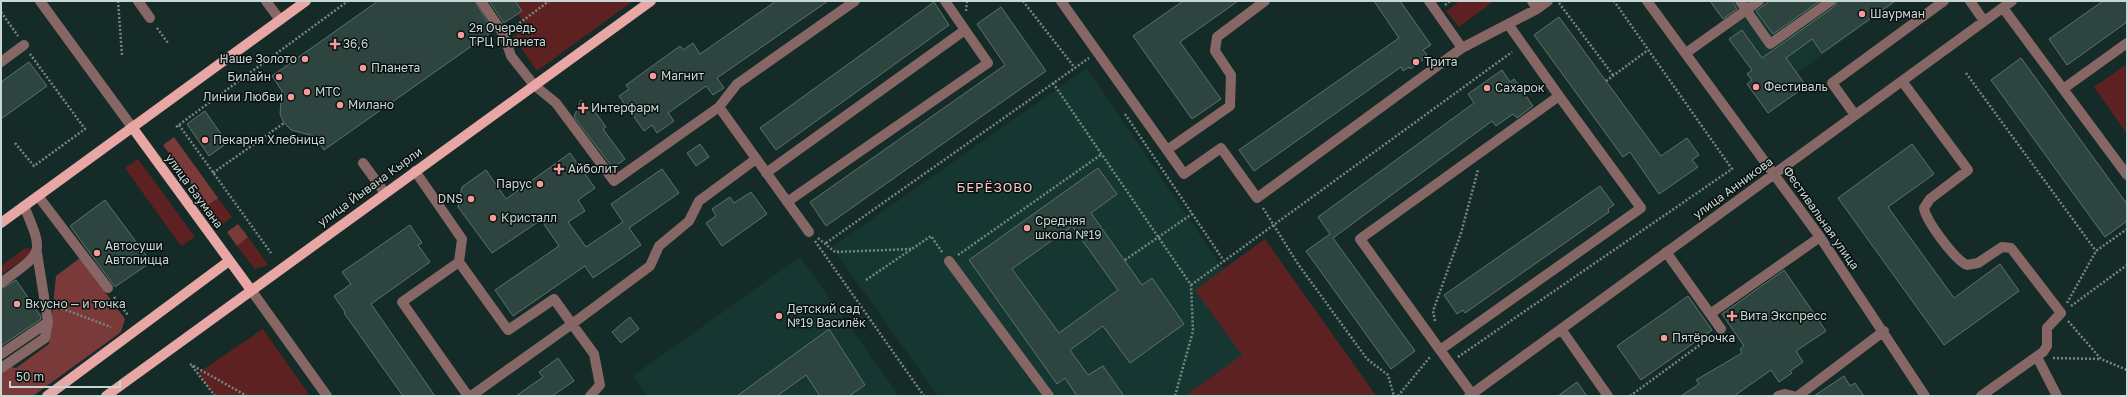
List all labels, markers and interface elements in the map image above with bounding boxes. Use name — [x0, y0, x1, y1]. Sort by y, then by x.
place label: Шаурман — [1870, 6, 1925, 21]
marker: Шаурман — [1857, 9, 1867, 19]
place label: 2я Очередь ТРЦ Планета — [469, 20, 546, 49]
marker: 2я Очередь ТРЦ Планета — [456, 30, 466, 40]
place label: 36,6 — [343, 36, 368, 51]
marker: 36,6 — [330, 39, 340, 49]
place label: Наше Золото — [220, 51, 297, 66]
marker: Наше Золото — [300, 54, 310, 64]
place label: Трита — [1424, 54, 1457, 69]
marker: Трита — [1411, 57, 1421, 67]
place label: Планета — [371, 60, 420, 75]
marker: Планета — [358, 63, 368, 73]
place label: Магнит — [661, 68, 704, 83]
place label: Билайн — [227, 69, 271, 84]
marker: Магнит — [648, 71, 658, 81]
marker: Билайн — [274, 72, 284, 82]
place label: Фестиваль — [1764, 79, 1828, 94]
place label: Сахарок — [1495, 80, 1545, 95]
marker: Фестиваль — [1751, 82, 1761, 92]
marker: Сахарок — [1482, 83, 1492, 93]
place label: МТС — [315, 84, 341, 99]
marker: МТС — [302, 87, 312, 97]
place label: Линии Любви — [203, 89, 283, 104]
marker: Линии Любви — [286, 92, 296, 102]
place label: Милано — [348, 97, 394, 112]
marker: Милано — [335, 100, 345, 110]
place label: Интерфарм — [591, 100, 659, 115]
marker: Интерфарм — [578, 103, 588, 113]
place label: Пекарня Хлебница — [213, 132, 325, 147]
marker: Пекарня Хлебница — [200, 135, 210, 145]
street label: улица Йывана Кырли — [315, 144, 425, 230]
street label: улица Баумана — [162, 150, 227, 231]
street label: улица Анникова — [1690, 153, 1776, 222]
place label: Айболит — [568, 161, 618, 176]
marker: Айболит — [553, 163, 565, 175]
street label: Фестивальная улица — [1780, 163, 1863, 272]
place label: Парус — [496, 176, 532, 191]
marker: Парус — [535, 179, 545, 189]
district label: БЕРЁЗОВО — [957, 179, 1033, 195]
place label: DNS — [438, 191, 463, 206]
marker: DNS — [466, 194, 476, 204]
place label: Кристалл — [501, 210, 557, 225]
marker: Кристалл — [488, 213, 498, 223]
place label: Средняя школа №19 — [1035, 213, 1101, 242]
marker: Средняя школа №19 — [1022, 223, 1032, 233]
place label: Автосуши Автопицца — [105, 238, 169, 267]
marker: Автосуши Автопицца — [92, 248, 102, 258]
place label: Вкусно — и точка — [25, 296, 126, 311]
marker: Вкусно — и точка — [12, 299, 22, 309]
place label: Детский сад №19 Василёк — [787, 301, 866, 330]
place label: Вита Экспресс — [1740, 308, 1827, 323]
marker: Детский сад №19 Василёк — [774, 311, 784, 321]
marker: Вита Экспресс — [1727, 311, 1737, 321]
place label: Пятёрочка — [1672, 330, 1735, 345]
marker: Пятёрочка — [1659, 333, 1669, 343]
scale bar — [10, 363, 120, 389]
text: 50 m — [16, 369, 44, 384]

